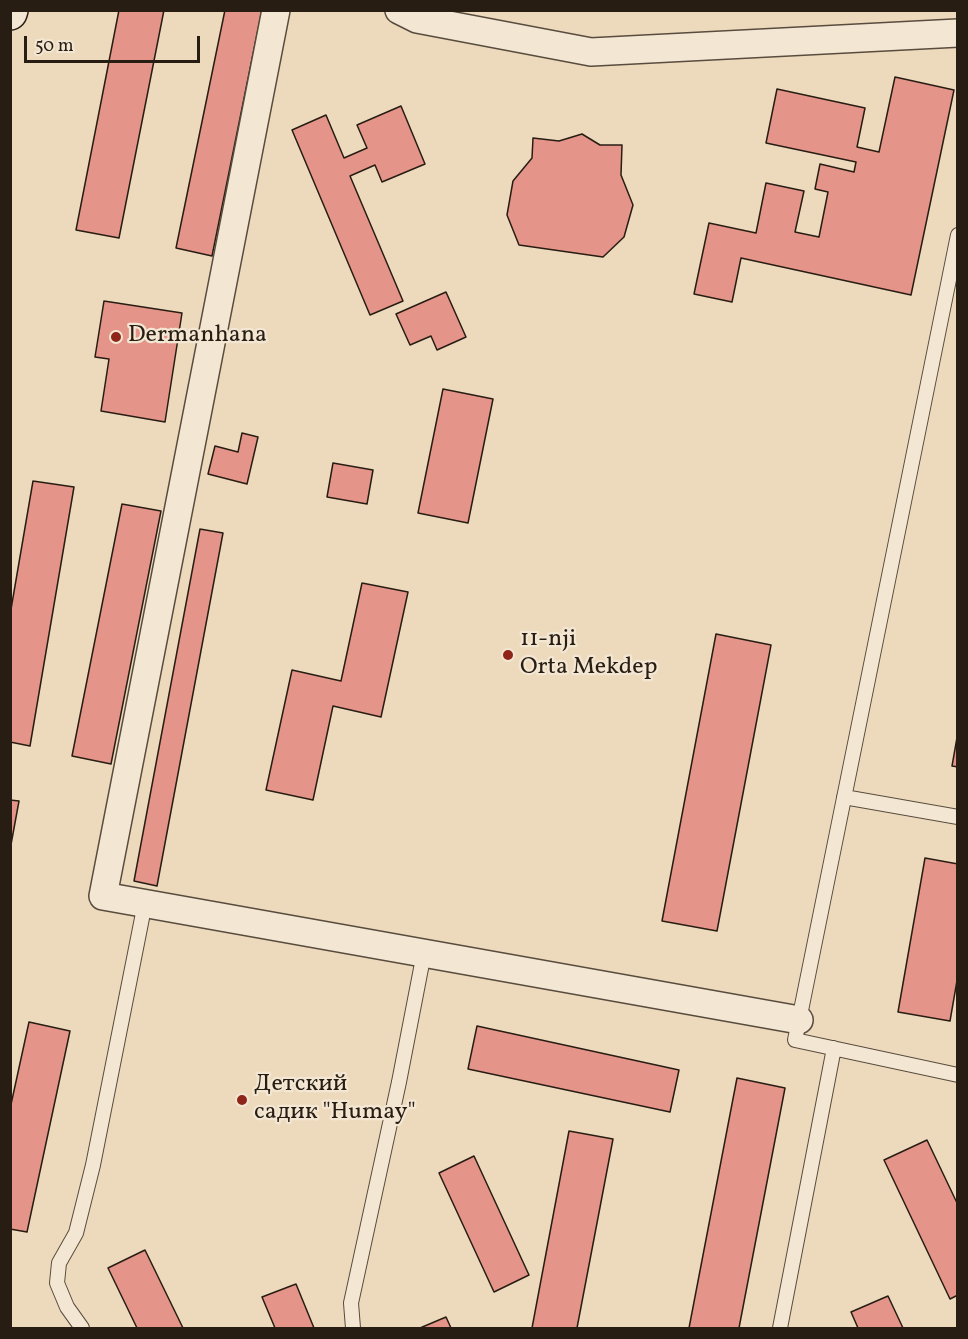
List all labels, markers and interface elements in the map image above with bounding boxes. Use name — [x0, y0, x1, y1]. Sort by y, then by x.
scale bar — [27, 24, 202, 62]
text: 50 m — [35, 34, 74, 59]
place label: Dermanhana — [128, 323, 267, 351]
marker: Dermanhana — [109, 330, 123, 344]
place label: 11-nji Orta Mekdep — [520, 627, 657, 683]
marker: 11-nji Orta Mekdep — [501, 648, 515, 662]
place label: Детский садик "Humay" — [254, 1072, 416, 1128]
marker: Детский садик "Humay" — [235, 1093, 249, 1107]

